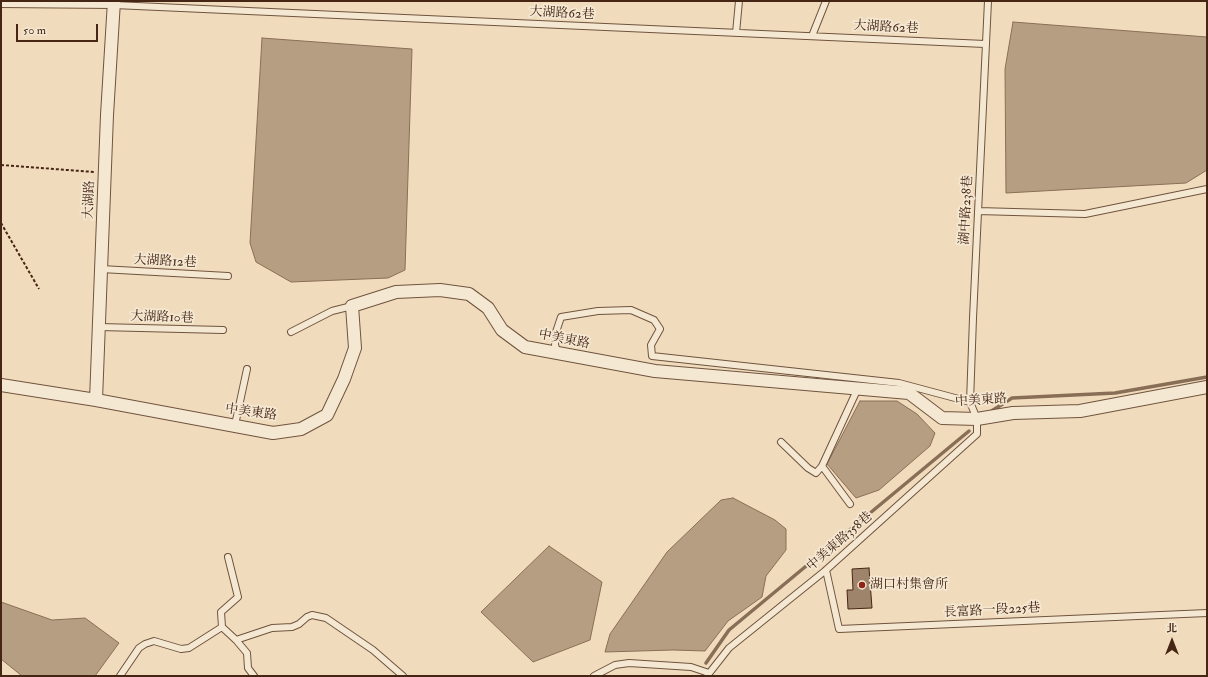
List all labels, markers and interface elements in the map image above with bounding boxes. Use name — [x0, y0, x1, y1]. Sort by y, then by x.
street label: 大湖路62巷 — [529, 5, 595, 23]
scale bar — [18, 16, 100, 42]
street label: 大湖路62巷 — [853, 19, 919, 37]
text: 50 m — [23, 23, 46, 38]
street label: 湖中路238巷 — [957, 175, 977, 245]
street label: 大湖路 — [82, 180, 98, 220]
street label: 大湖路12巷 — [133, 253, 197, 271]
street label: 大湖路10巷 — [130, 309, 194, 327]
street label: 中美東路 — [537, 327, 591, 353]
street label: 中美東路 — [955, 391, 1007, 411]
street label: 中美東路 — [224, 402, 278, 424]
street label: 中美東路358巷 — [804, 509, 876, 575]
place label: 湖口村集會所 — [870, 577, 948, 593]
marker: 湖口村集會所 — [857, 580, 867, 590]
street label: 長富路一段225巷 — [943, 601, 1041, 621]
north arrow — [1152, 621, 1192, 661]
text: 北 — [1167, 622, 1178, 635]

